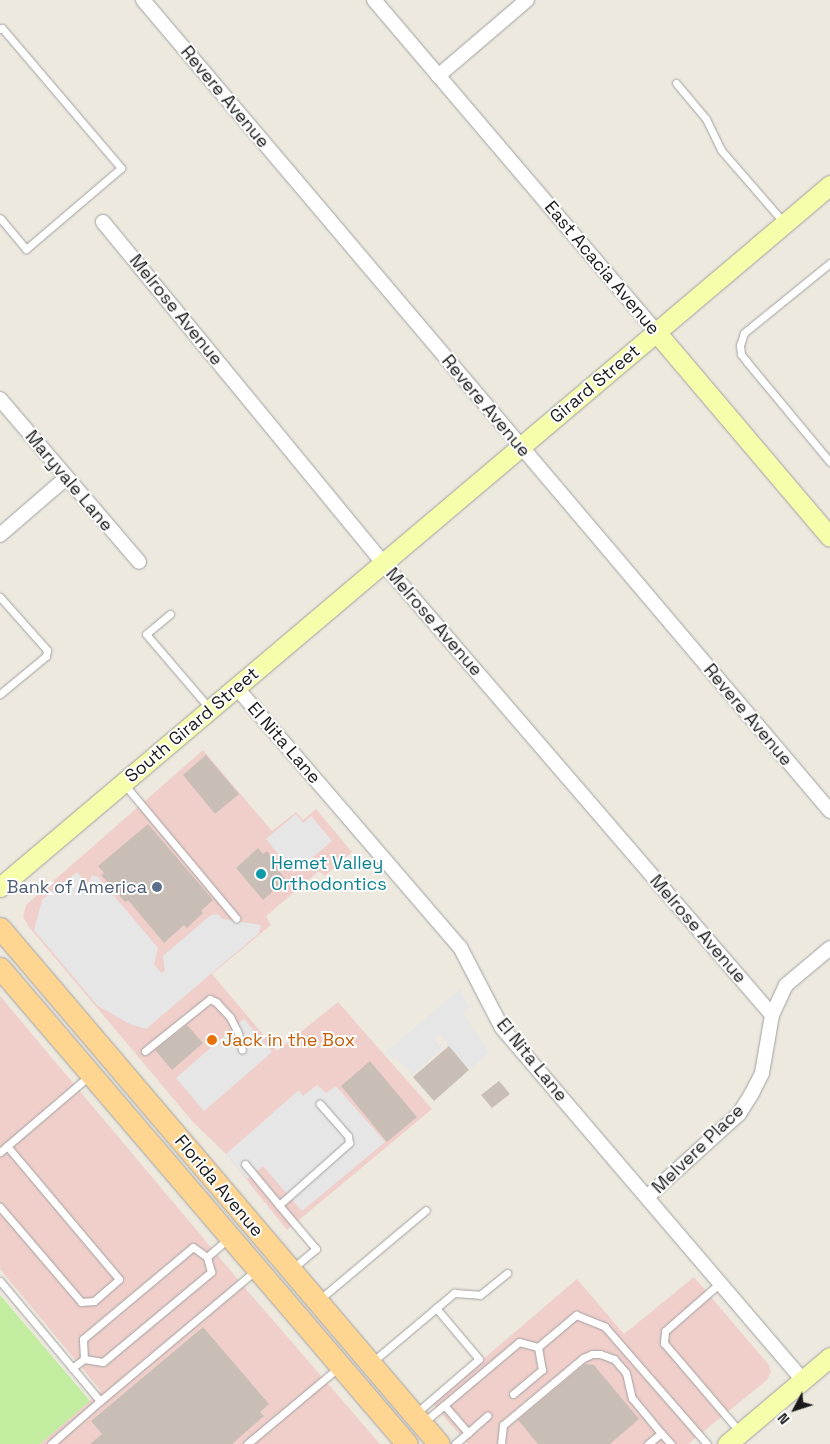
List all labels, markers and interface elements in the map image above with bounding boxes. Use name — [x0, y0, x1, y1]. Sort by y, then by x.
street label: Revere Avenue — [176, 41, 274, 153]
street label: East Acacia Avenue — [540, 197, 664, 339]
street label: Melrose Avenue — [125, 250, 227, 370]
street label: Girard Street — [546, 340, 644, 428]
street label: Revere Avenue — [437, 350, 535, 462]
street label: Maryvale Lane — [21, 426, 117, 536]
street label: Melrose Avenue — [381, 563, 487, 681]
street label: Revere Avenue — [699, 659, 797, 771]
street label: South Girard Street — [121, 663, 263, 787]
street label: El Nita Lane — [243, 698, 325, 788]
place label: Hemet Valley Orthodontics — [271, 853, 387, 896]
marker: Hemet Valley Orthodontics — [255, 868, 267, 880]
street label: Melrose Avenue — [645, 870, 751, 988]
place label: Bank of America — [6, 876, 147, 898]
marker: Bank of America — [151, 881, 163, 893]
street label: El Nita Lane — [492, 1014, 572, 1106]
place label: Jack in the Box — [222, 1029, 355, 1051]
marker: Jack in the Box — [206, 1034, 218, 1046]
street label: Melvere Place — [648, 1100, 748, 1198]
street label: Florida Avenue — [170, 1131, 268, 1241]
north arrow — [770, 1384, 820, 1434]
text: N — [774, 1409, 793, 1428]

